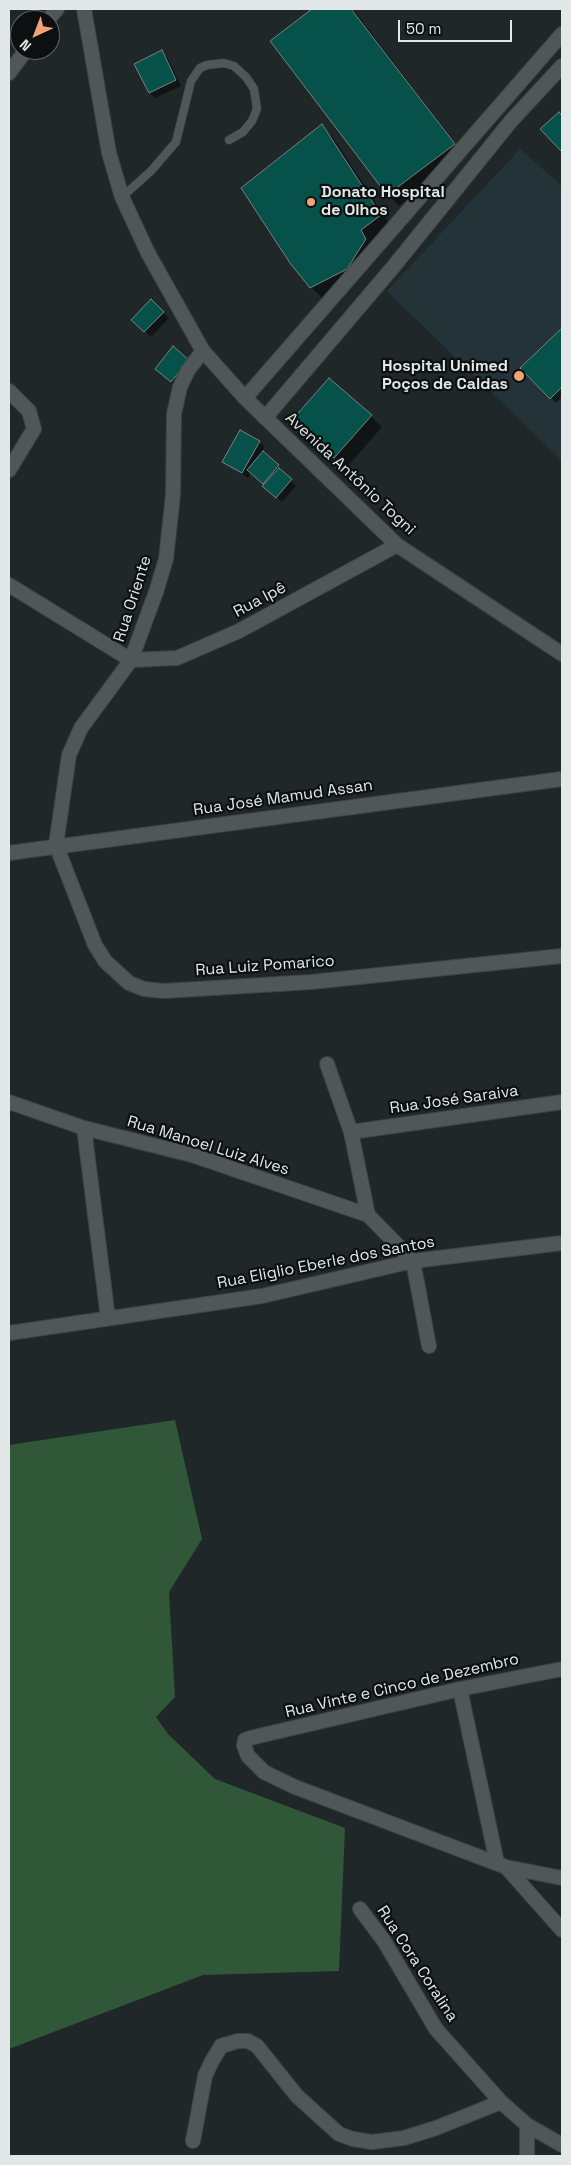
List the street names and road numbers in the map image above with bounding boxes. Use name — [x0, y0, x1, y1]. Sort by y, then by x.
street label: Avenida Antônio Togni — [281, 409, 419, 539]
street label: Rua Oriente — [110, 553, 156, 645]
street label: Rua Ipê — [230, 578, 290, 622]
street label: Rua José Mamud Assan — [192, 776, 374, 820]
street label: Rua Luiz Pomarico — [195, 952, 335, 980]
street label: Rua José Saraiva — [388, 1081, 520, 1119]
street label: Rua Manoel Luiz Alves — [125, 1112, 291, 1180]
street label: Rua Eliglio Eberle dos Santos — [216, 1232, 436, 1294]
street label: Rua Vinte e Cinco de Dezembro — [283, 1650, 521, 1722]
street label: Rua Cora Coralina — [372, 1902, 462, 2026]

